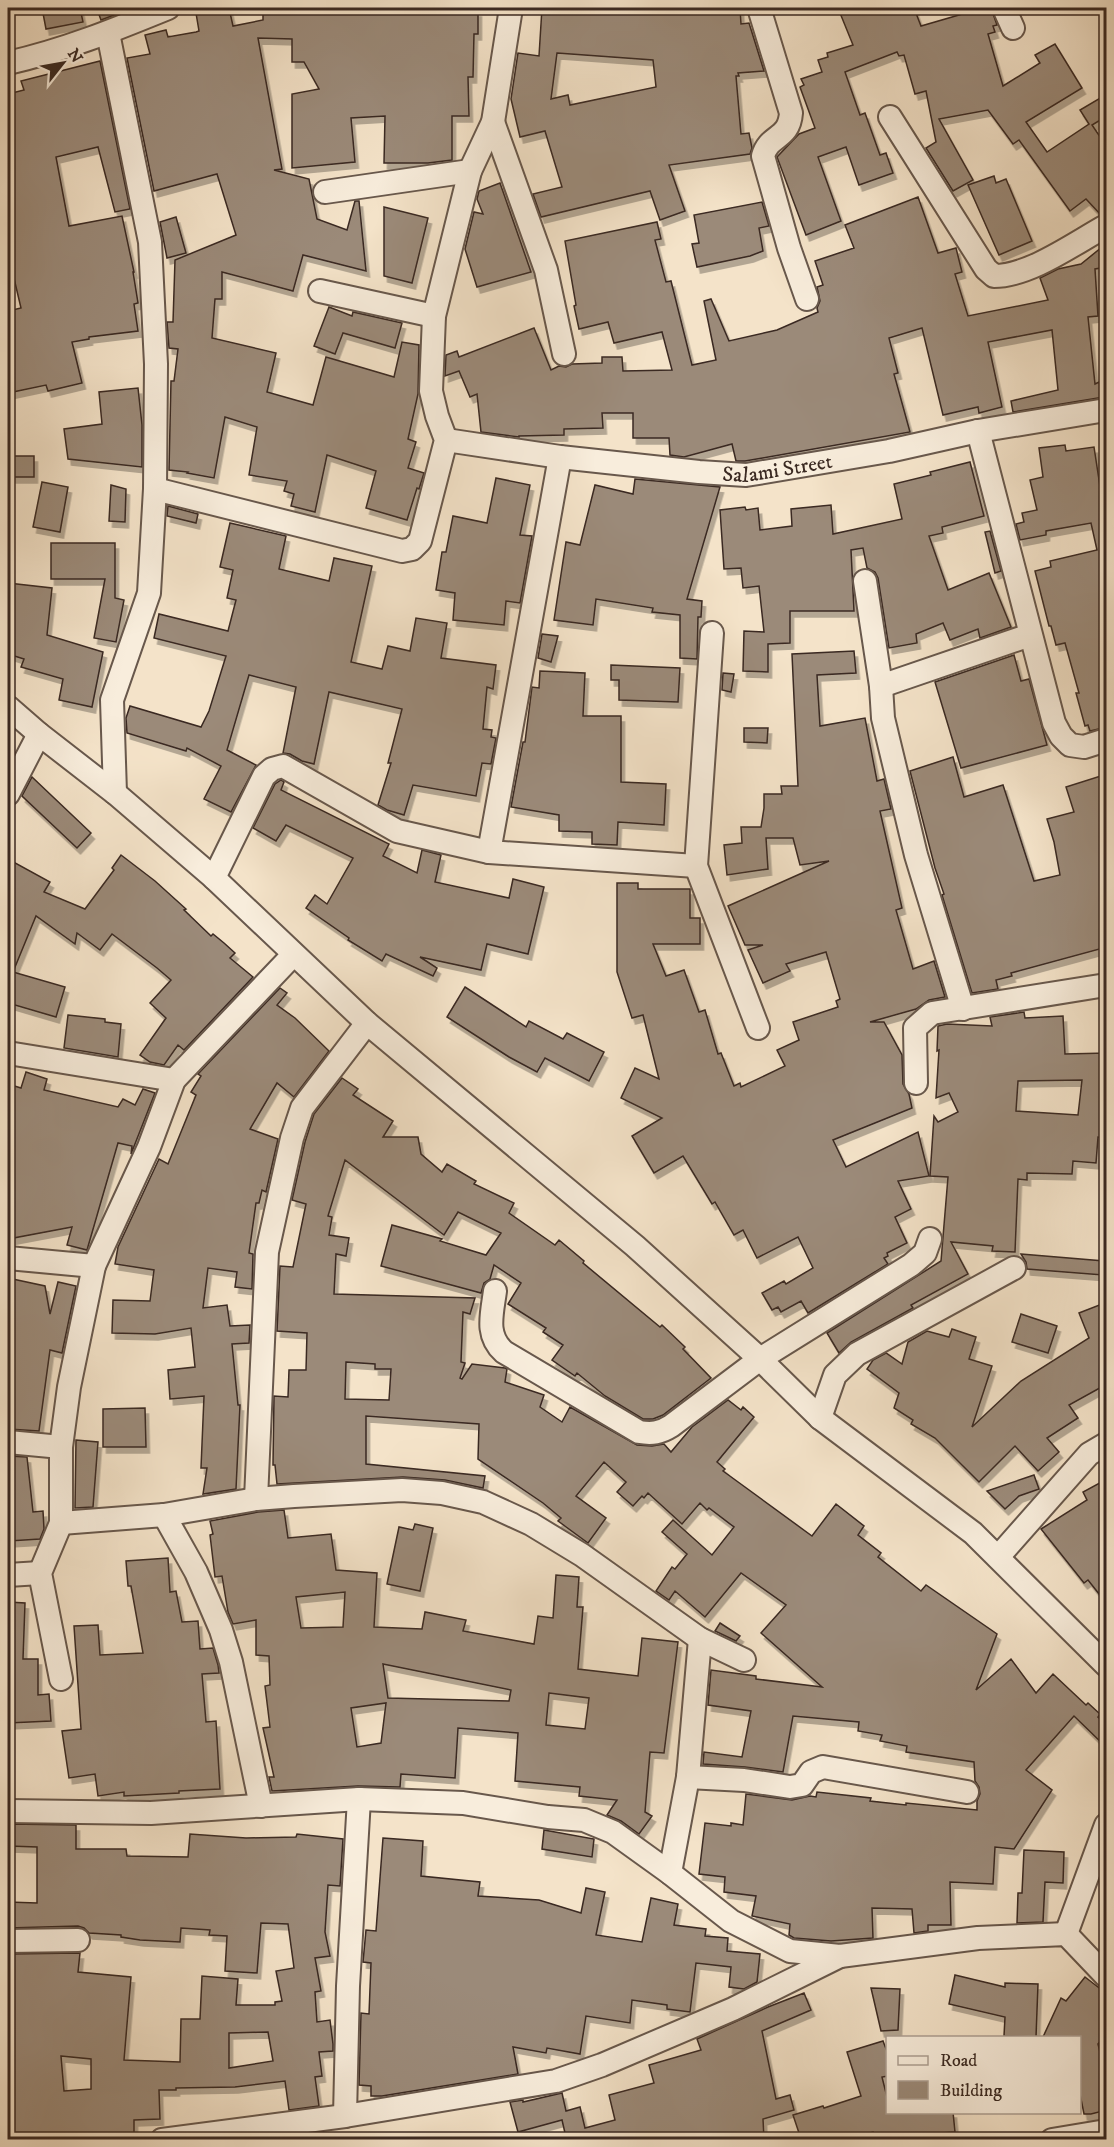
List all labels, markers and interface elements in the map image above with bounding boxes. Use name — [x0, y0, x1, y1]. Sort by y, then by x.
north arrow — [33, 33, 93, 93]
text: N — [63, 45, 87, 67]
street label: Salami Street — [722, 449, 835, 489]
legend — [886, 2036, 1081, 2114]
text: Road — [940, 2050, 977, 2072]
text: Building — [940, 2080, 1002, 2102]

